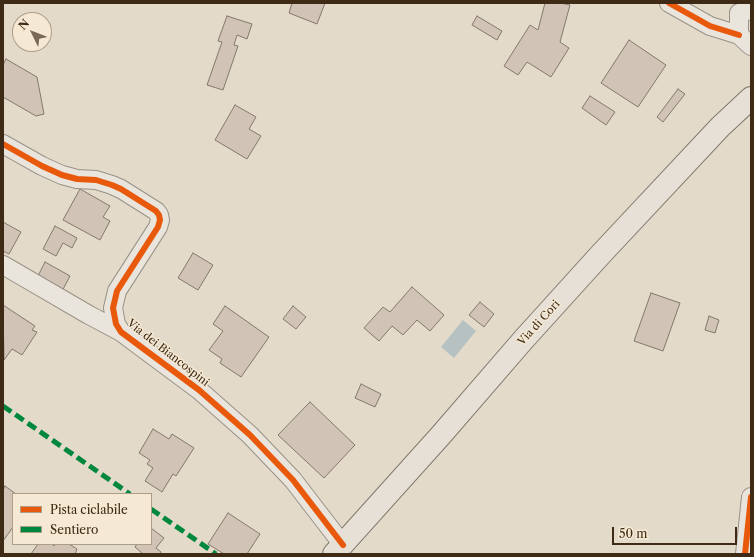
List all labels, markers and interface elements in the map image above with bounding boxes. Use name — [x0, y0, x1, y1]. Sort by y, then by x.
north arrow — [12, 12, 52, 52]
text: N — [16, 16, 32, 33]
street label: Via di Cori — [515, 298, 563, 348]
street label: Via dei Biancospini — [124, 317, 212, 389]
legend — [12, 493, 152, 545]
text: Pista ciclabile — [50, 502, 128, 517]
scale bar — [614, 519, 739, 545]
text: Sentiero — [50, 522, 98, 537]
text: 50 m — [619, 526, 648, 541]

